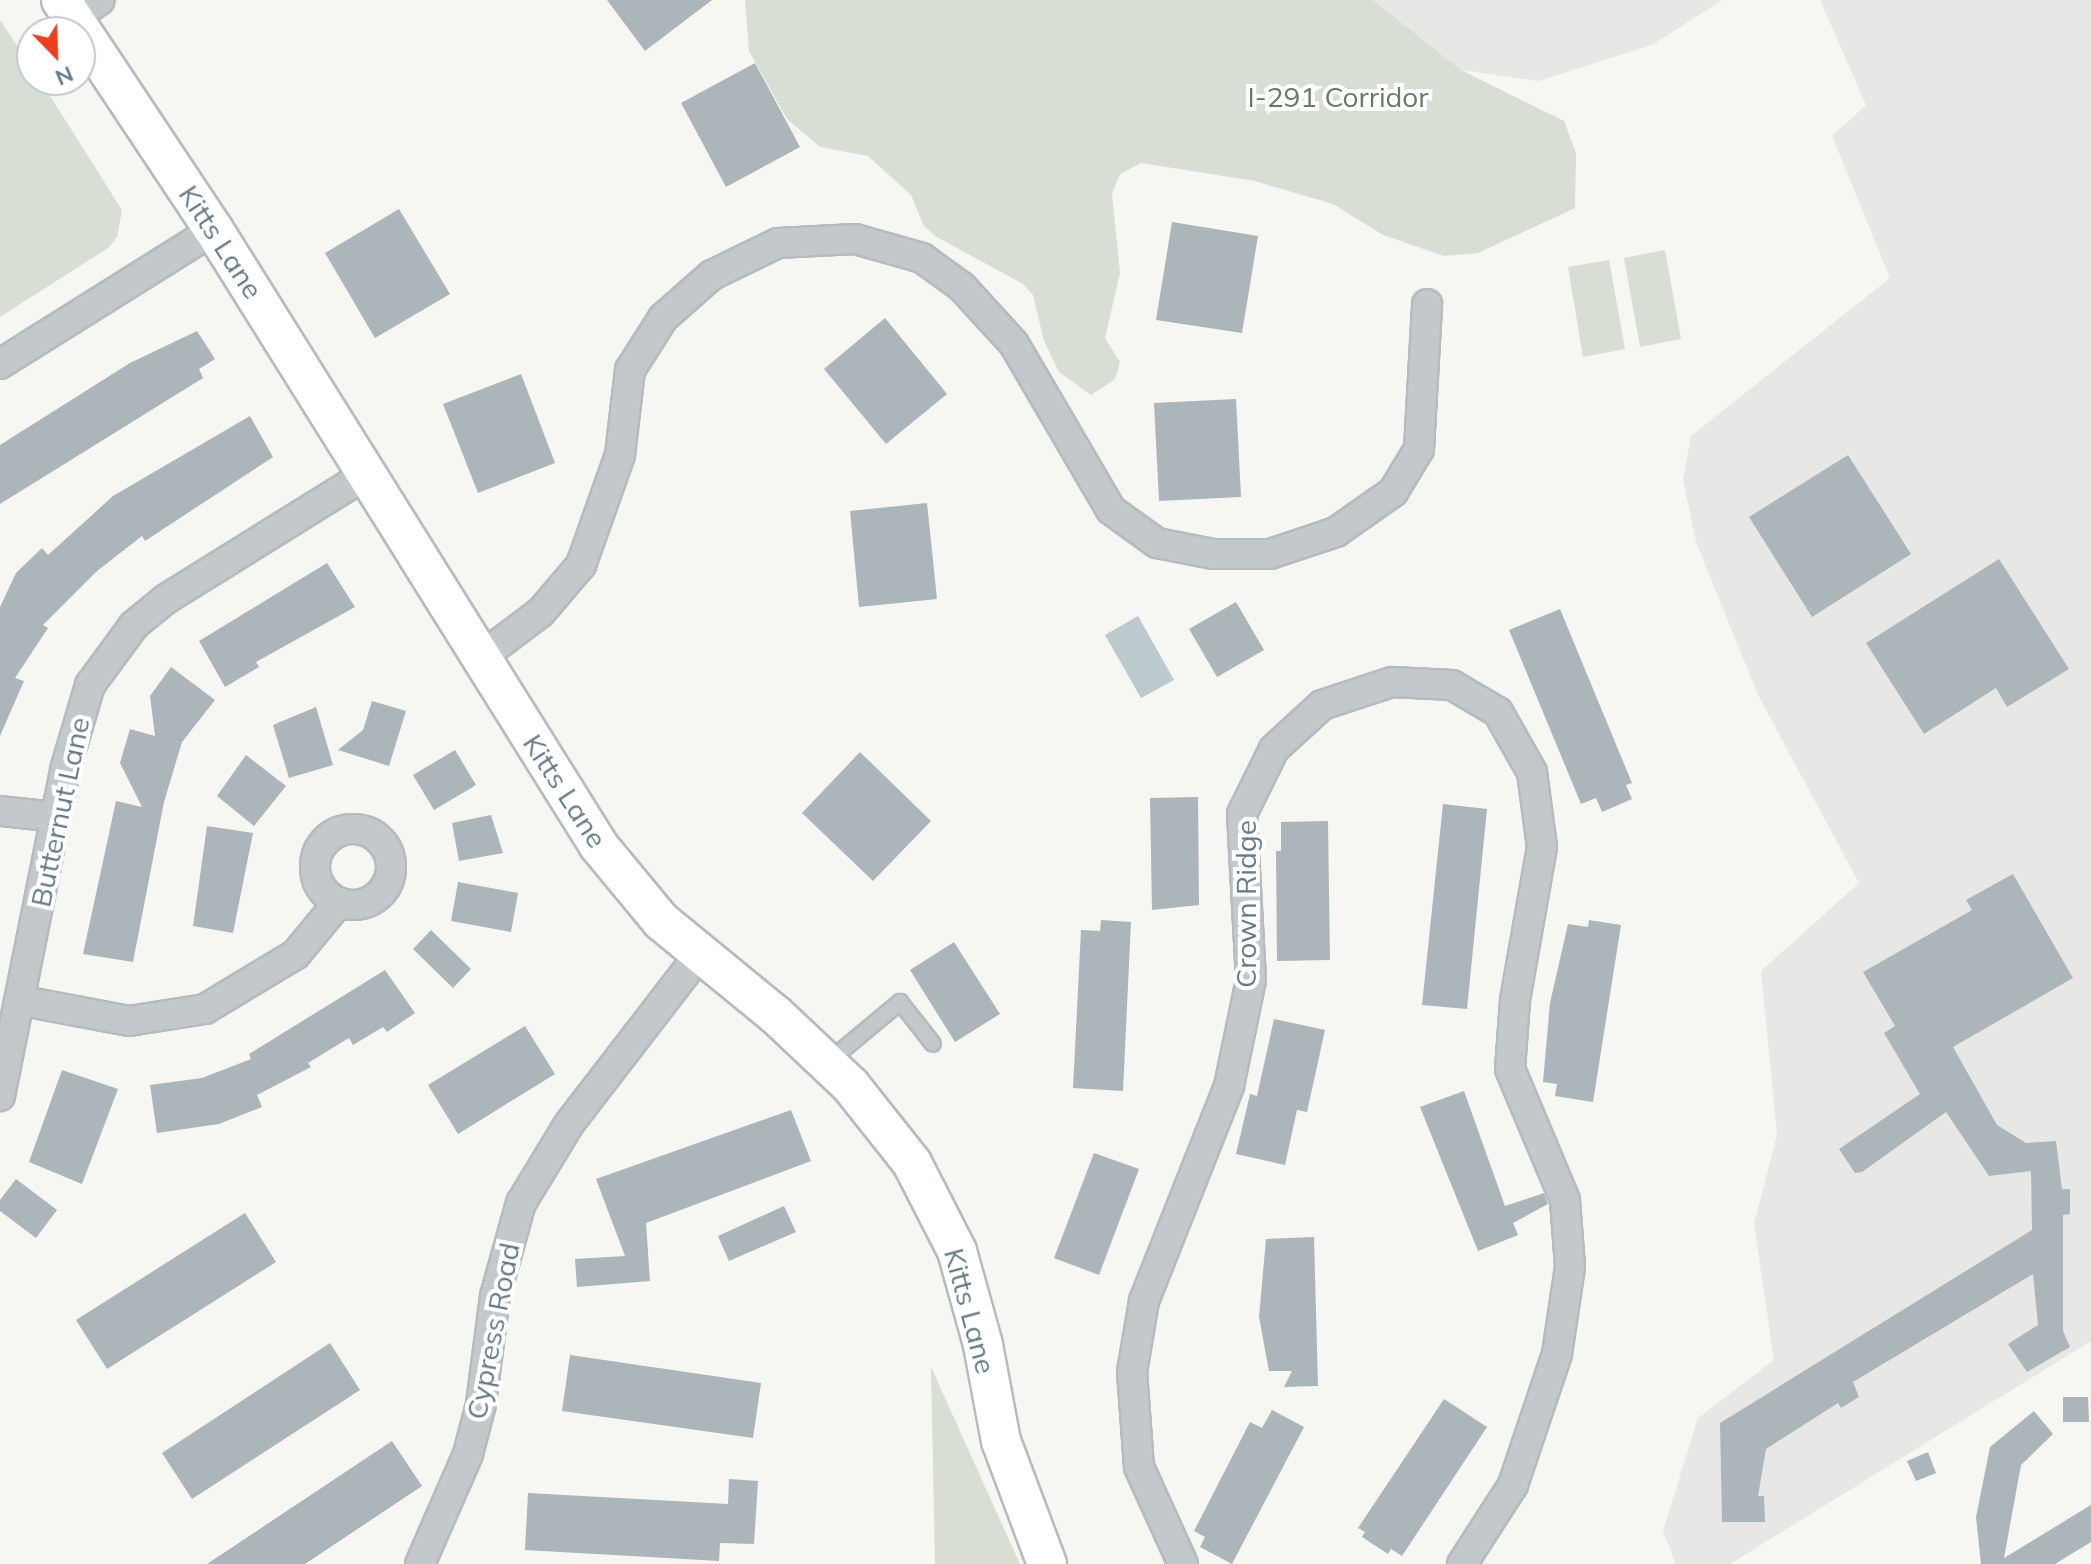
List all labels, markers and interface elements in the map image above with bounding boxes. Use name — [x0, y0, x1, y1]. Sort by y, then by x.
north arrow — [16, 16, 96, 96]
text: N — [51, 60, 78, 92]
park label: I-291 Corridor — [1247, 80, 1429, 114]
street label: Kitts Lane — [172, 179, 270, 305]
street label: Butternut Lane — [23, 714, 97, 910]
street label: Kitts Lane — [516, 728, 614, 854]
street label: Crown Ridge — [1229, 820, 1263, 988]
street label: Cypress Road — [459, 1240, 527, 1422]
street label: Kitts Lane — [937, 1245, 1003, 1377]

